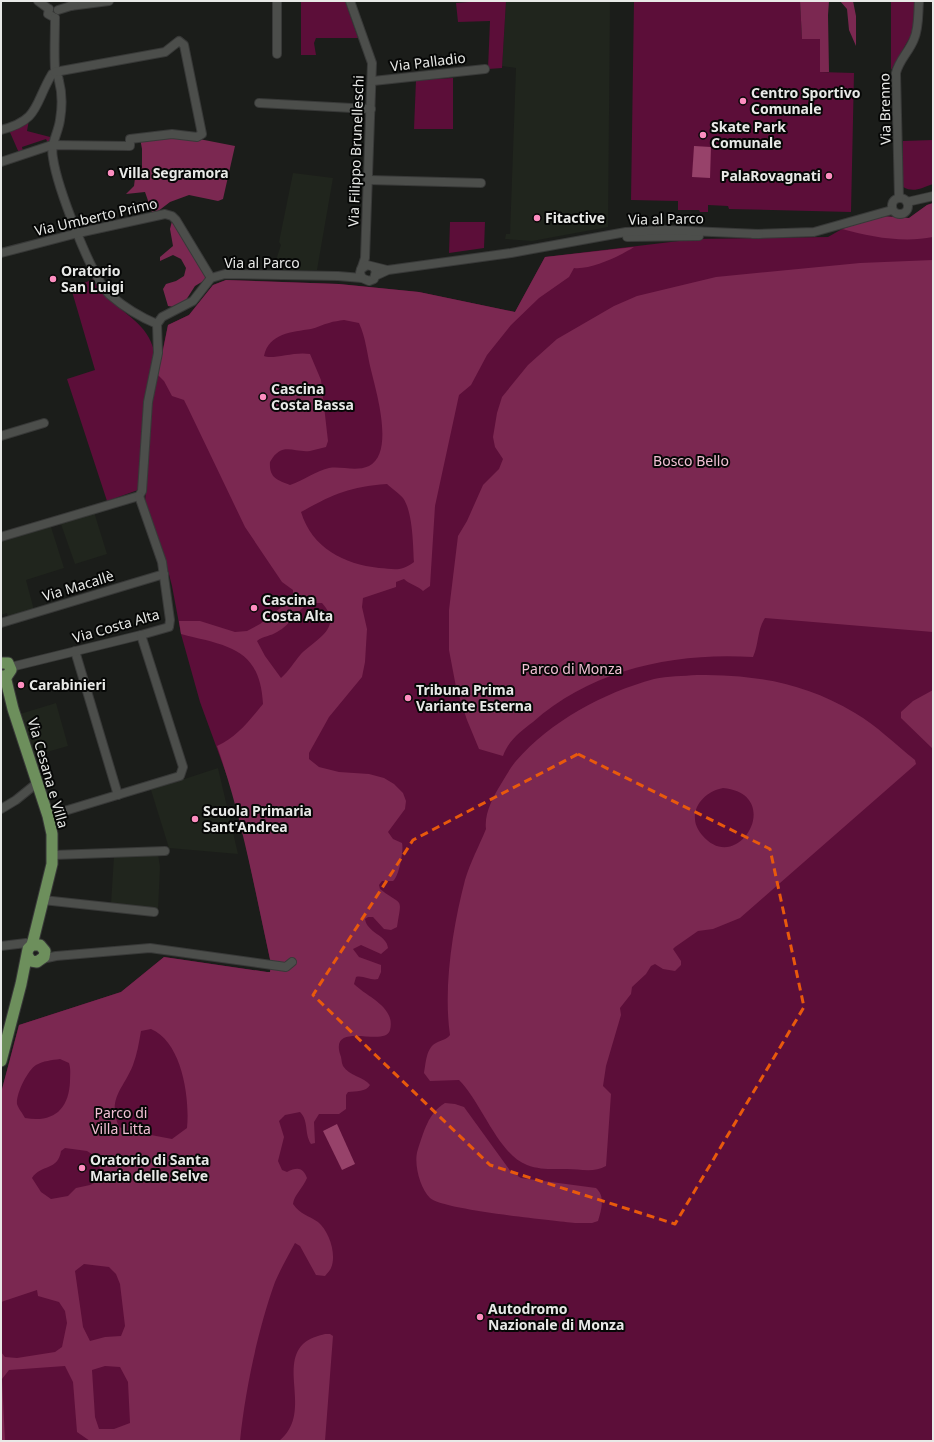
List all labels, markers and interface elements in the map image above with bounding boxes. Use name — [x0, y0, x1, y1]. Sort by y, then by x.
street label: Via Palladio — [389, 47, 467, 76]
street label: Via Brenno — [874, 73, 895, 145]
street label: Via Filippo Brunelleschi — [343, 75, 368, 227]
place label: Centro Sportivo Comunale — [751, 83, 861, 118]
marker: Centro Sportivo Comunale — [738, 96, 748, 106]
place label: Skate Park Comunale — [711, 117, 786, 152]
marker: Skate Park Comunale — [698, 130, 708, 140]
place label: Villa Segramora — [119, 163, 229, 182]
place label: PalaRovagnati — [721, 166, 821, 185]
marker: Villa Segramora — [106, 168, 116, 178]
marker: PalaRovagnati — [824, 171, 834, 181]
street label: Via Umberto Primo — [33, 193, 159, 240]
place label: Fitactive — [545, 208, 605, 227]
street label: Via al Parco — [628, 208, 704, 229]
marker: Fitactive — [532, 213, 542, 223]
street label: Via al Parco — [224, 253, 300, 272]
place label: Oratorio San Luigi — [61, 261, 124, 296]
marker: Oratorio San Luigi — [48, 274, 58, 284]
place label: Cascina Costa Bassa — [271, 379, 354, 414]
marker: Cascina Costa Bassa — [258, 392, 268, 402]
park label: Bosco Bello — [653, 451, 729, 470]
street label: Via Macallè — [40, 566, 116, 605]
place label: Cascina Costa Alta — [262, 590, 333, 625]
marker: Cascina Costa Alta — [249, 603, 259, 613]
street label: Via Costa Alta — [70, 604, 162, 647]
park label: Parco di Monza — [522, 659, 622, 678]
place label: Carabinieri — [29, 675, 106, 694]
marker: Carabinieri — [16, 680, 26, 690]
place label: Tribuna Prima Variante Esterna — [416, 680, 532, 715]
marker: Tribuna Prima Variante Esterna — [403, 693, 413, 703]
street label: Via Cesana e Villa — [24, 716, 73, 830]
place label: Scuola Primaria Sant'Andrea — [203, 801, 312, 836]
marker: Scuola Primaria Sant'Andrea — [190, 814, 200, 824]
park label: Parco di Villa Litta — [91, 1103, 151, 1138]
place label: Oratorio di Santa Maria delle Selve — [90, 1150, 209, 1185]
marker: Oratorio di Santa Maria delle Selve — [77, 1163, 87, 1173]
place label: Autodromo Nazionale di Monza — [488, 1299, 624, 1334]
marker: Autodromo Nazionale di Monza — [475, 1312, 485, 1322]

